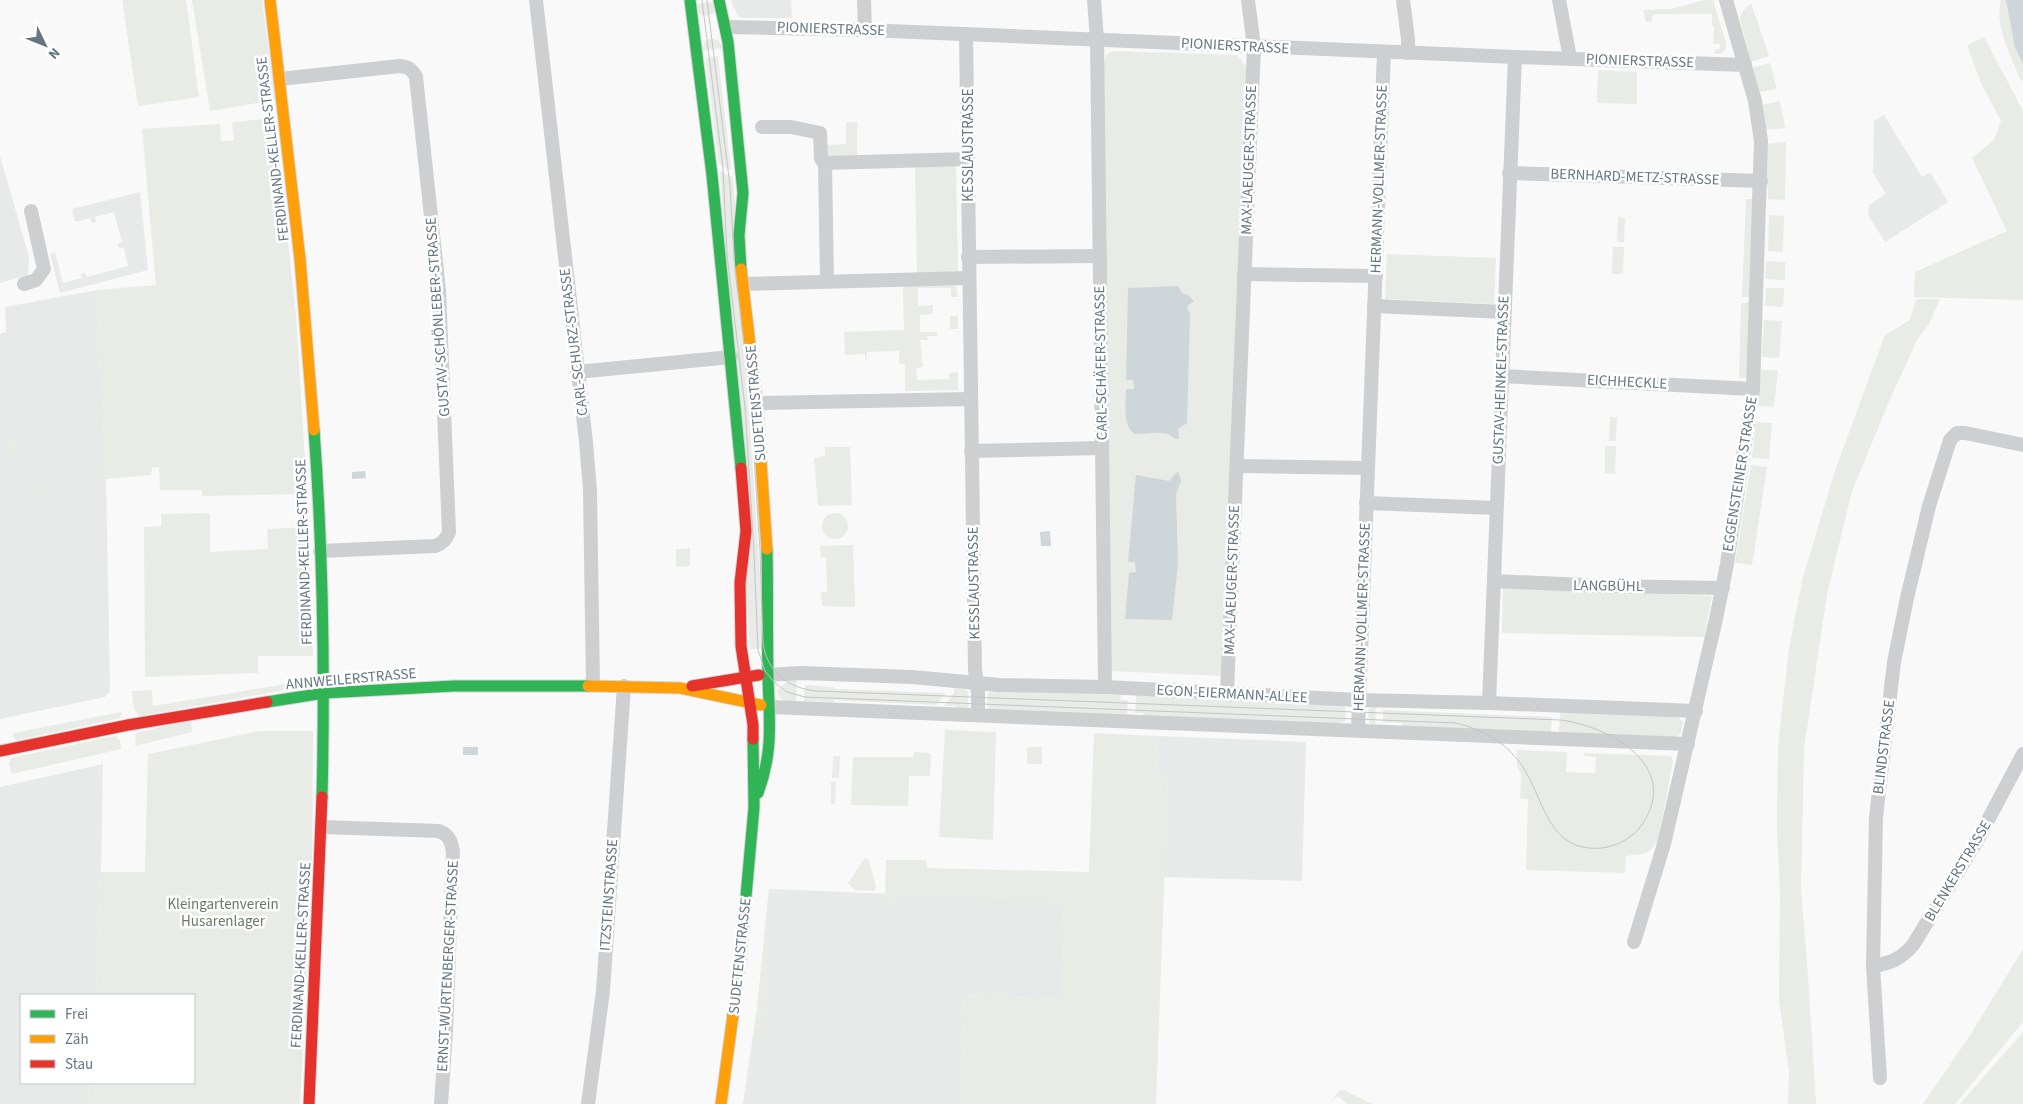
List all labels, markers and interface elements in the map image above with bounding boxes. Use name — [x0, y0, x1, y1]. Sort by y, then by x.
street label: PIONIERSTRASSE — [776, 17, 886, 41]
north arrow — [20, 20, 70, 70]
street label: PIONIERSTRASSE — [1180, 33, 1290, 59]
text: N — [43, 43, 64, 63]
street label: PIONIERSTRASSE — [1585, 49, 1695, 73]
street label: FERDINAND-KELLER-STRASSE — [251, 55, 295, 243]
street label: HERMANN-VOLLMER-STRASSE — [1365, 84, 1393, 274]
street label: MAX-LAEUGER-STRASSE — [1236, 85, 1262, 235]
street label: KESSLAUSTRASSE — [958, 88, 979, 202]
street label: BERNHARD-METZ-STRASSE — [1550, 164, 1720, 190]
street label: GUSTAV-SCHÖNLEBER-STRASSE — [421, 216, 455, 418]
street label: CARL-SCHURZ-STRASSE — [555, 267, 593, 417]
street label: CARL-SCHÄFER-STRASSE — [1089, 285, 1113, 440]
street label: GUSTAV-HEINKEL-STRASSE — [1488, 295, 1514, 465]
street label: SUDETENSTRASSE — [740, 344, 772, 462]
street label: EICHHECKLE — [1586, 369, 1668, 395]
street label: EGGENSTEINER STRASSE — [1717, 395, 1763, 553]
street label: FERDINAND-KELLER-STRASSE — [290, 459, 318, 645]
street label: MAX-LAEUGER-STRASSE — [1219, 505, 1245, 655]
street label: HERMANN-VOLLMER-STRASSE — [1348, 522, 1376, 712]
street label: KESSLAUSTRASSE — [963, 526, 985, 640]
street label: LANGBÜHL — [1573, 575, 1643, 597]
street label: ANNWEILERSTRASSE — [285, 663, 417, 695]
street label: EGON-EIERMANN-ALLEE — [1156, 680, 1308, 708]
street label: BLINDSTRASSE — [1868, 698, 1900, 795]
street label: BLENKERSTRASSE — [1919, 816, 1997, 926]
street label: ITZSTEINSTRASSE — [595, 838, 623, 952]
street label: ERNST-WÜRTENBERGER-STRASSE — [432, 860, 464, 1072]
street label: FERDINAND-KELLER-STRASSE — [286, 861, 316, 1048]
park label: Kleingartenverein Husarenlager — [167, 894, 279, 932]
street label: SUDETENSTRASSE — [723, 897, 757, 1015]
legend — [20, 994, 195, 1084]
text: Frei — [65, 1004, 88, 1025]
text: Zäh — [65, 1029, 89, 1050]
text: Stau — [65, 1054, 93, 1075]

